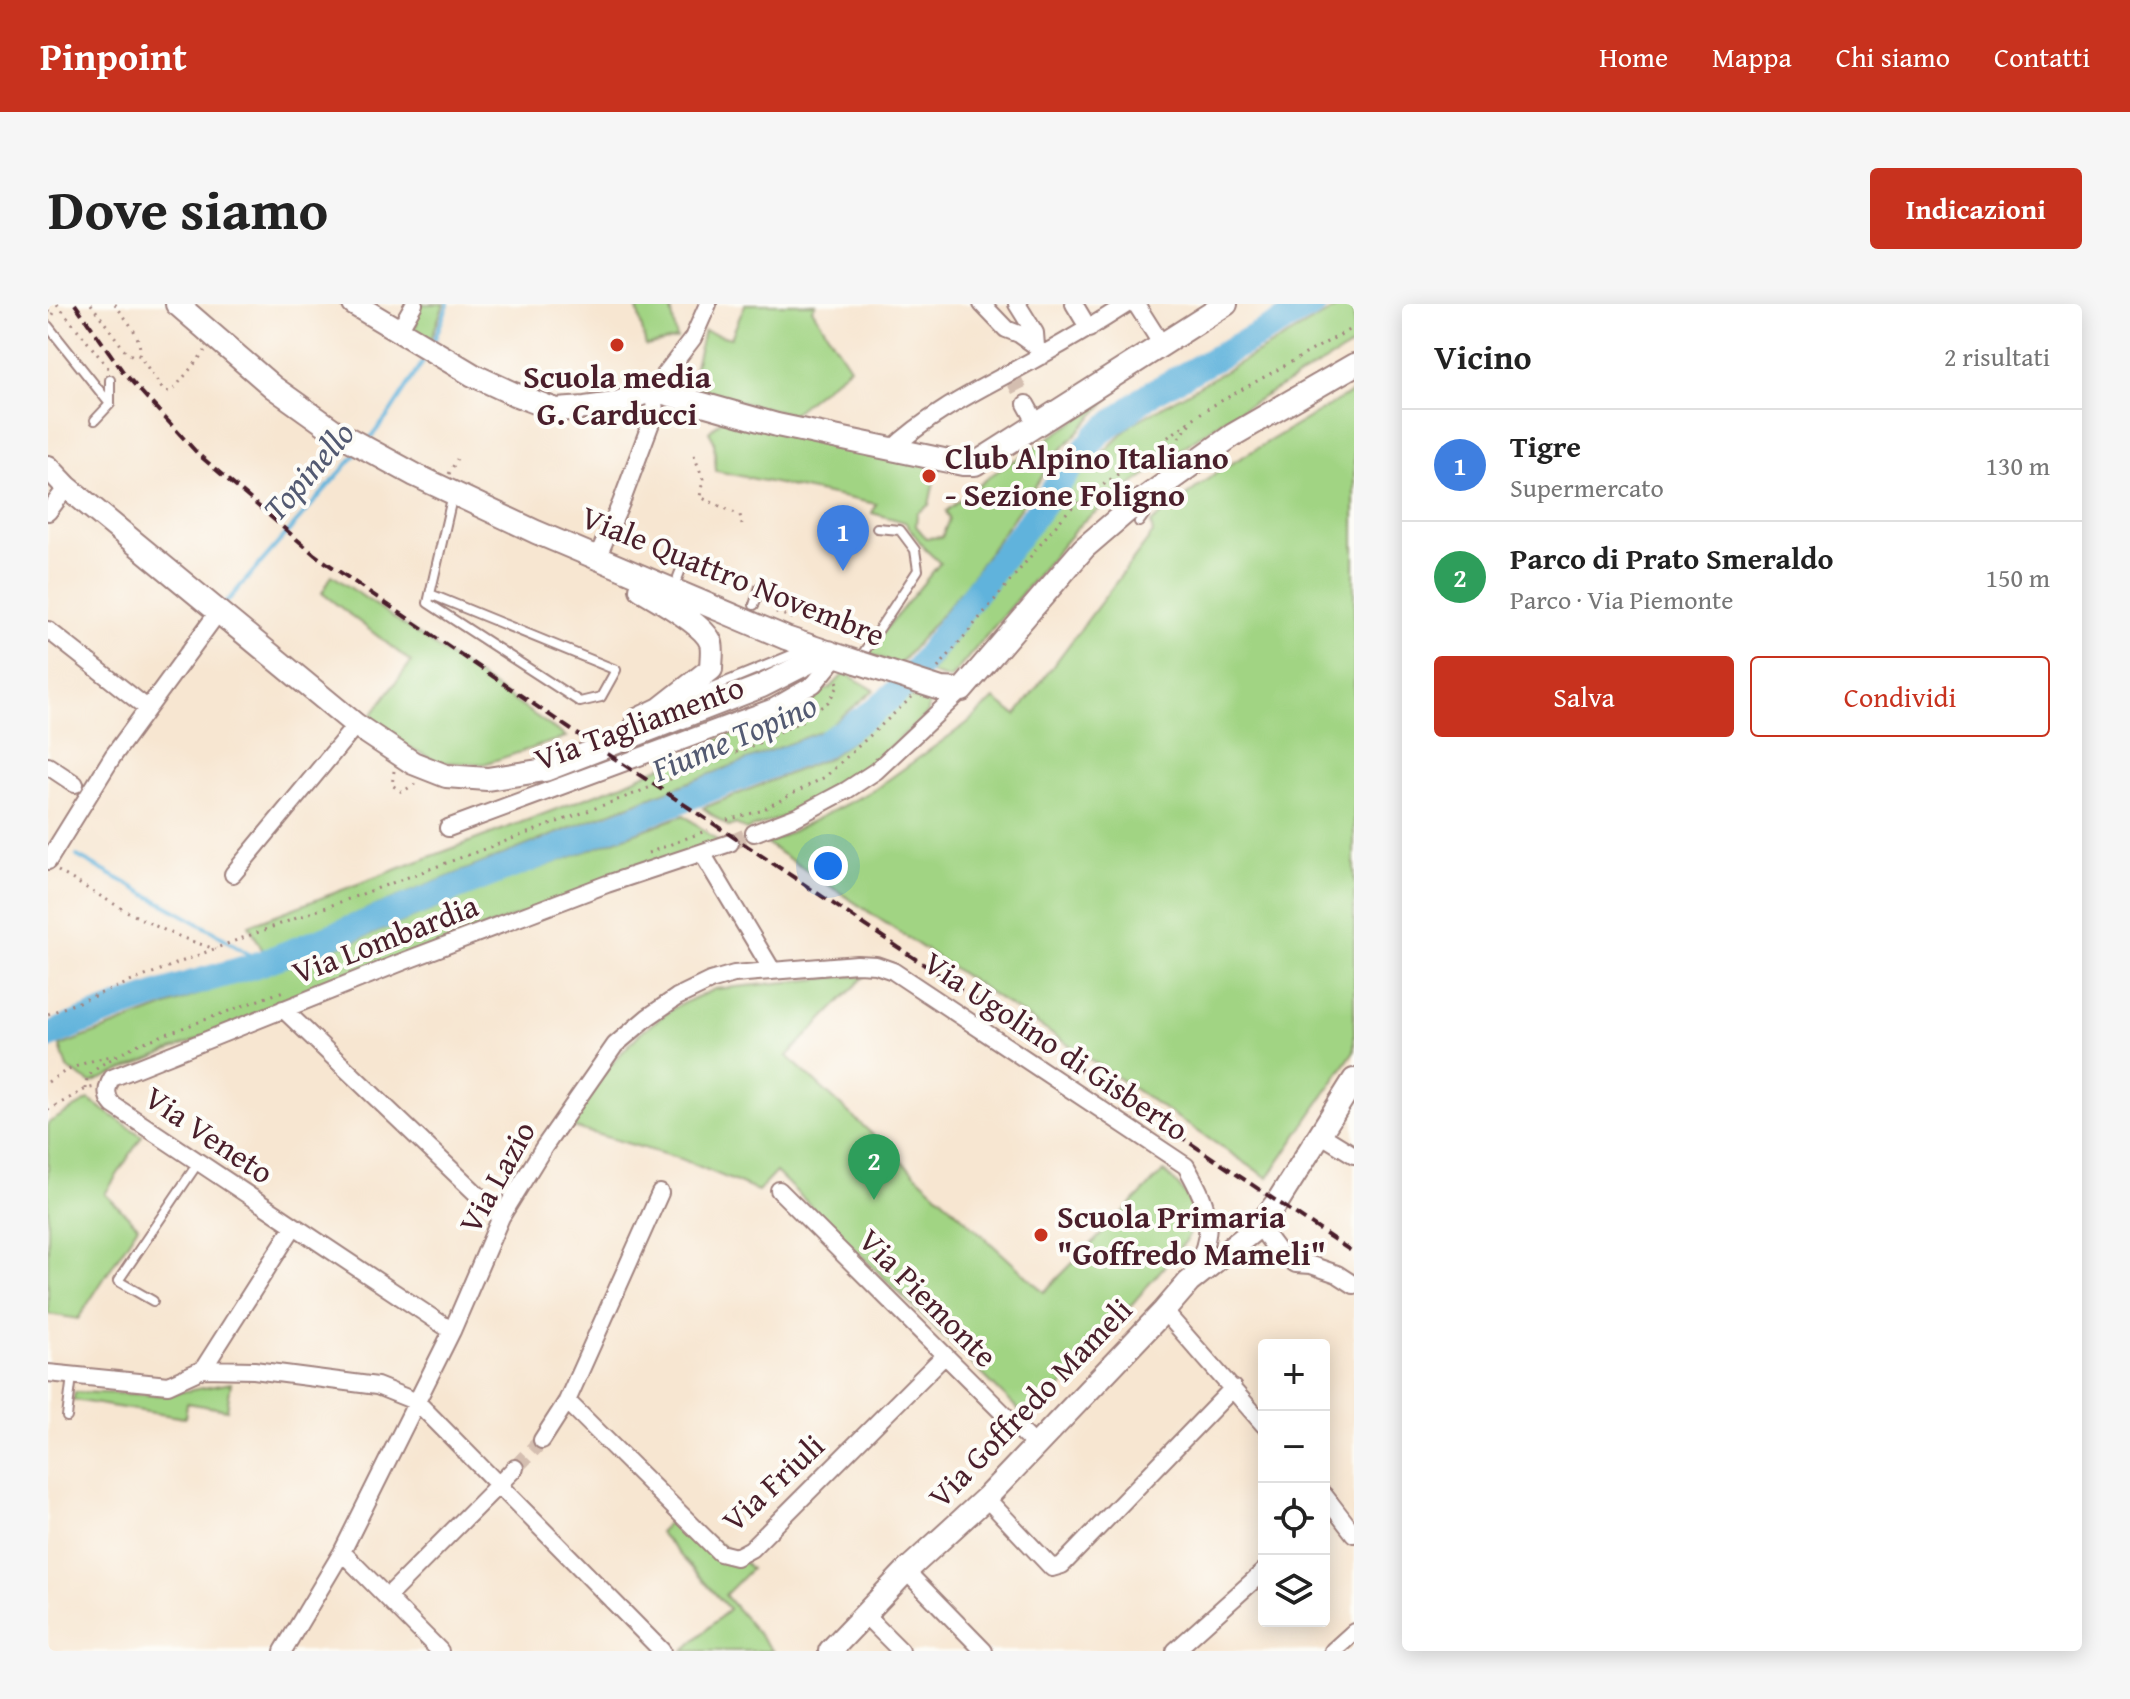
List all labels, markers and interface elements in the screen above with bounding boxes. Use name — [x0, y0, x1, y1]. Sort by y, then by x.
text: Pinpoint — [40, 28, 187, 84]
text: Home — [1599, 36, 1668, 77]
text: Mappa — [1712, 36, 1792, 77]
text: Chi siamo — [1836, 36, 1950, 77]
text: Contatti — [1994, 36, 2090, 77]
text: Dove siamo — [48, 167, 328, 250]
button: Indicazioni — [1870, 168, 2082, 249]
text: Vicino — [1434, 332, 1532, 381]
marker: Scuola media G. Carducci — [608, 336, 626, 354]
text: 2 risultati — [1944, 337, 2050, 376]
place label: Scuola media G. Carducci — [523, 353, 712, 437]
water label: Topinello — [250, 410, 365, 531]
text: Tigre — [1510, 424, 1581, 468]
place label: Club Alpino Italiano - Sezione Foligno — [945, 434, 1229, 518]
text: 1 — [1453, 446, 1467, 485]
text: 130 m — [1985, 446, 2050, 485]
marker: Club Alpino Italiano - Sezione Foligno — [920, 467, 938, 485]
text: Supermercato — [1510, 468, 1664, 507]
street label: Viale Quattro Novembre — [574, 493, 892, 658]
pin: 1 — [817, 505, 869, 571]
text: Parco di Prato Smeraldo — [1510, 536, 1833, 580]
text: 2 — [1453, 558, 1467, 597]
text: 150 m — [1985, 558, 2050, 597]
text: Parco · Via Piemonte — [1510, 580, 1733, 619]
button: Salva — [1434, 656, 1734, 737]
button: Condividi — [1750, 656, 2050, 737]
street label: Via Tagliamento — [528, 663, 750, 782]
water label: Fiume Topino — [643, 680, 824, 794]
your location — [808, 846, 848, 886]
street label: Via Lombardia — [285, 881, 485, 996]
street label: Via Ugolino di Gisberto — [914, 939, 1198, 1152]
street label: Via Veneto — [135, 1074, 283, 1195]
street label: Via Lazio — [446, 1112, 547, 1242]
pin: 2 — [848, 1134, 900, 1200]
place label: Scuola Primaria "Goffredo Mameli" — [1057, 1193, 1326, 1277]
street label: Via Piemonte — [848, 1217, 1009, 1378]
marker: Scuola Primaria "Goffredo Mameli" — [1032, 1226, 1050, 1244]
street label: Via Goffredo Mameli — [917, 1287, 1143, 1518]
map controls — [1258, 1339, 1330, 1627]
button: + — [1258, 1339, 1330, 1411]
button: − — [1258, 1411, 1330, 1483]
street label: Via Friuli — [711, 1423, 834, 1543]
button: locate — [1258, 1483, 1330, 1555]
button: layers — [1258, 1555, 1330, 1627]

